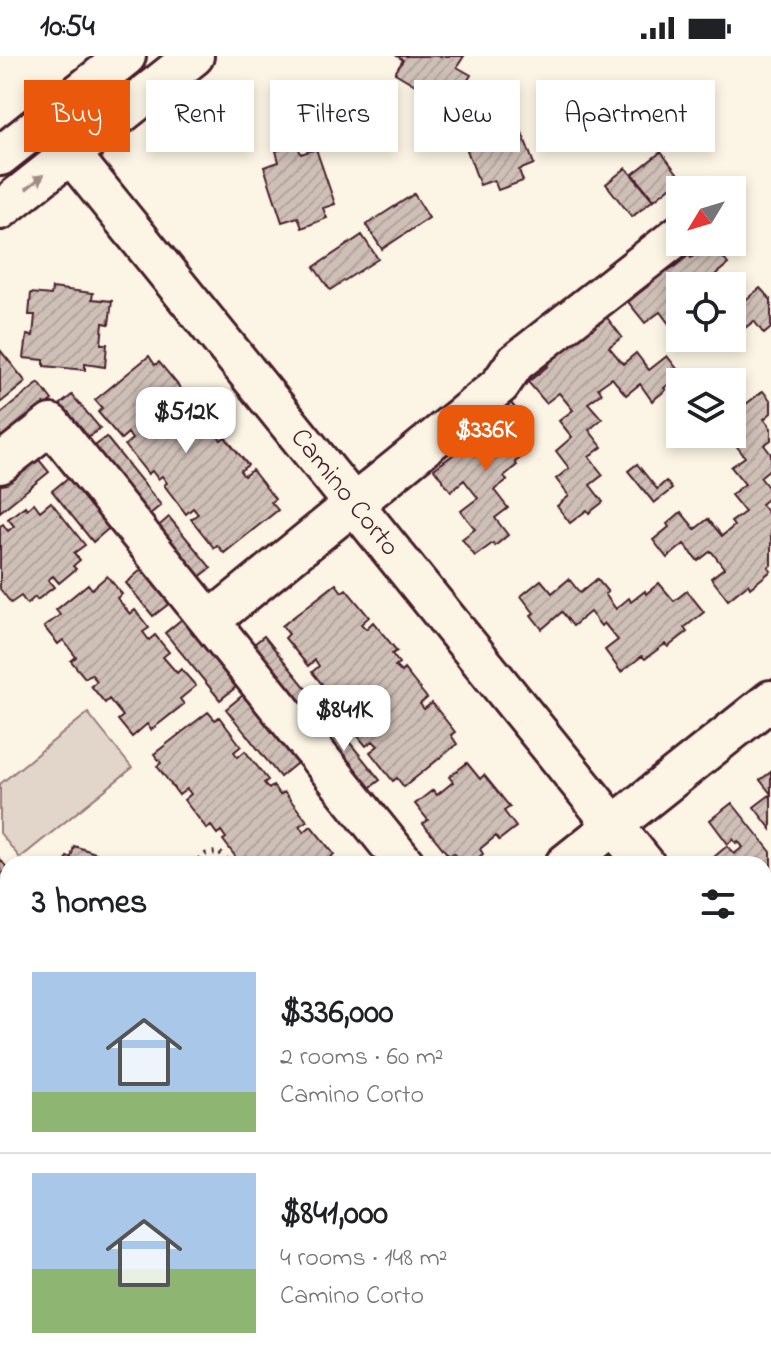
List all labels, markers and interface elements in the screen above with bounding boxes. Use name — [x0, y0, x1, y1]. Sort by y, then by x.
text: 10:54 — [40, 6, 95, 50]
chip: Buy — [24, 80, 130, 152]
chip: Rent — [146, 80, 254, 152]
chip: Filters — [270, 80, 398, 152]
chip: New — [414, 80, 520, 152]
chip: Apartment — [536, 80, 715, 152]
one-way arrow — [25, 174, 45, 191]
north arrow — [666, 176, 746, 256]
map controls — [666, 176, 746, 448]
button: locate — [666, 272, 746, 352]
button: layers — [666, 368, 746, 448]
pin: $512K — [130, 387, 242, 455]
text: $512K — [154, 394, 218, 432]
pin: $336K — [430, 405, 542, 473]
text: $336K — [455, 412, 517, 450]
street label: Camino Corto — [280, 419, 409, 566]
pin: $841K — [288, 685, 400, 753]
text: $841K — [315, 692, 373, 730]
text: 3 homes — [32, 879, 147, 929]
icon: filters — [696, 882, 740, 926]
text: $336,000 — [280, 989, 394, 1039]
icon: home — [96, 1004, 192, 1100]
text: 2 rooms · 60 m² — [280, 1039, 444, 1077]
text: Camino Corto — [280, 1077, 424, 1115]
text: $841,000 — [280, 1190, 388, 1240]
icon: home — [96, 1205, 192, 1301]
text: 4 rooms · 148 m² — [280, 1240, 447, 1278]
text: Camino Corto — [280, 1278, 424, 1316]

